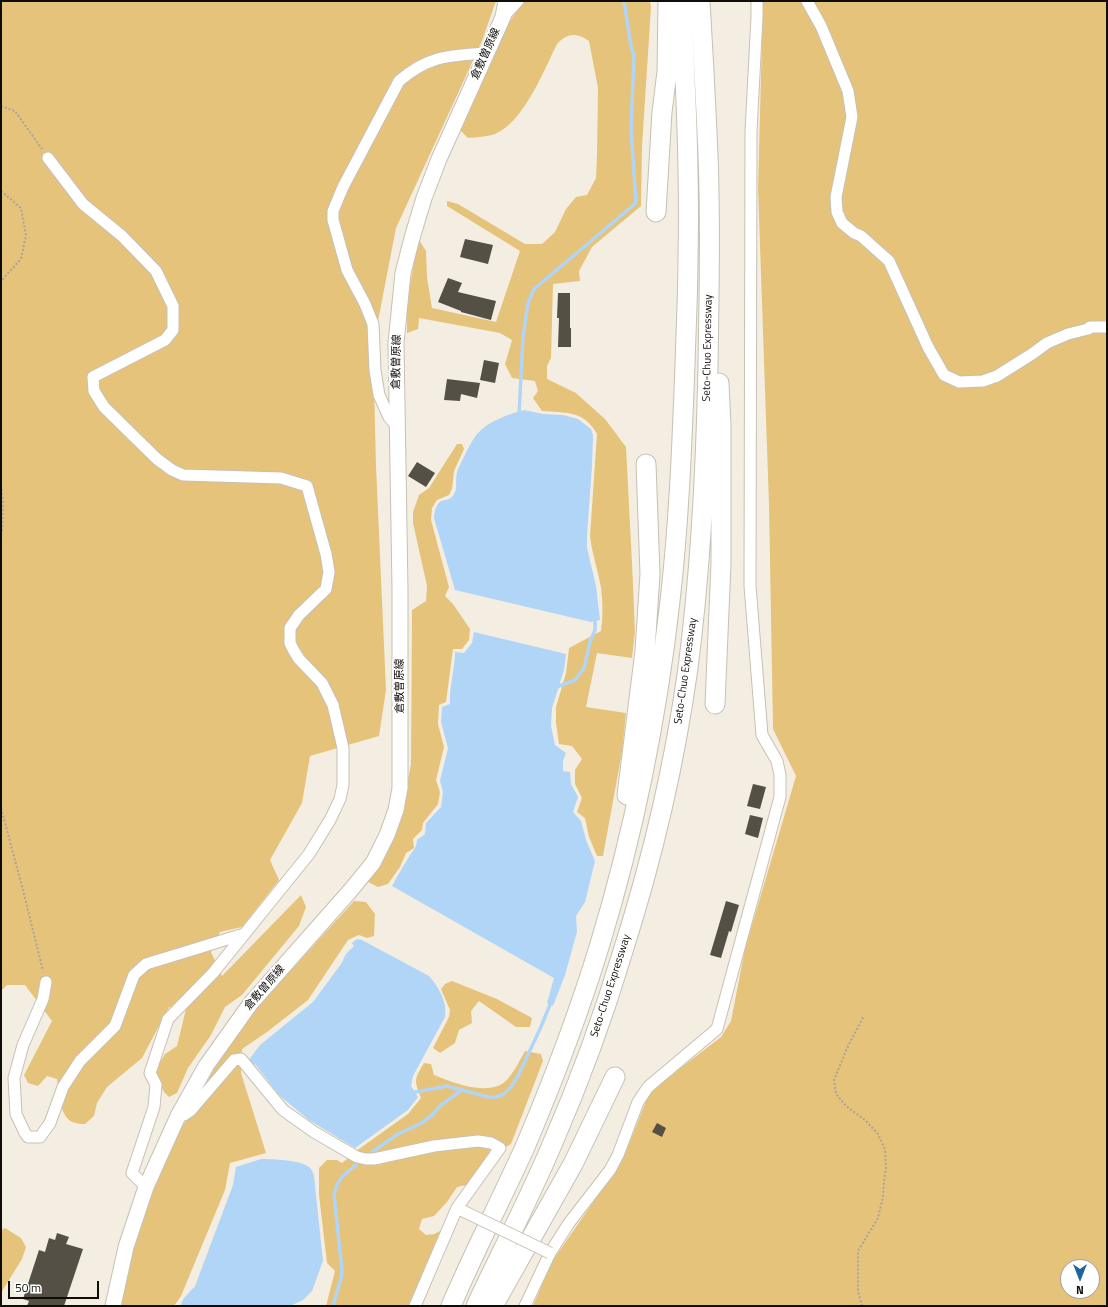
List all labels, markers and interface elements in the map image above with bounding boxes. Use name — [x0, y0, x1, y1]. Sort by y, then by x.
street label: 倉敷曽原線 — [469, 26, 503, 82]
street label: Seto-Chuo Expressway — [700, 294, 716, 402]
street label: 倉敷曽原線 — [390, 334, 404, 390]
street label: Seto-Chuo Expressway — [672, 617, 700, 725]
street label: 倉敷曽原線 — [393, 659, 407, 713]
street label: Seto-Chuo Expressway — [588, 933, 634, 1039]
street label: 倉敷曽原線 — [242, 963, 288, 1013]
north arrow — [1060, 1259, 1100, 1299]
scale bar — [10, 1273, 101, 1299]
text: 50 m — [15, 1278, 41, 1297]
text: N — [1076, 1282, 1084, 1298]

